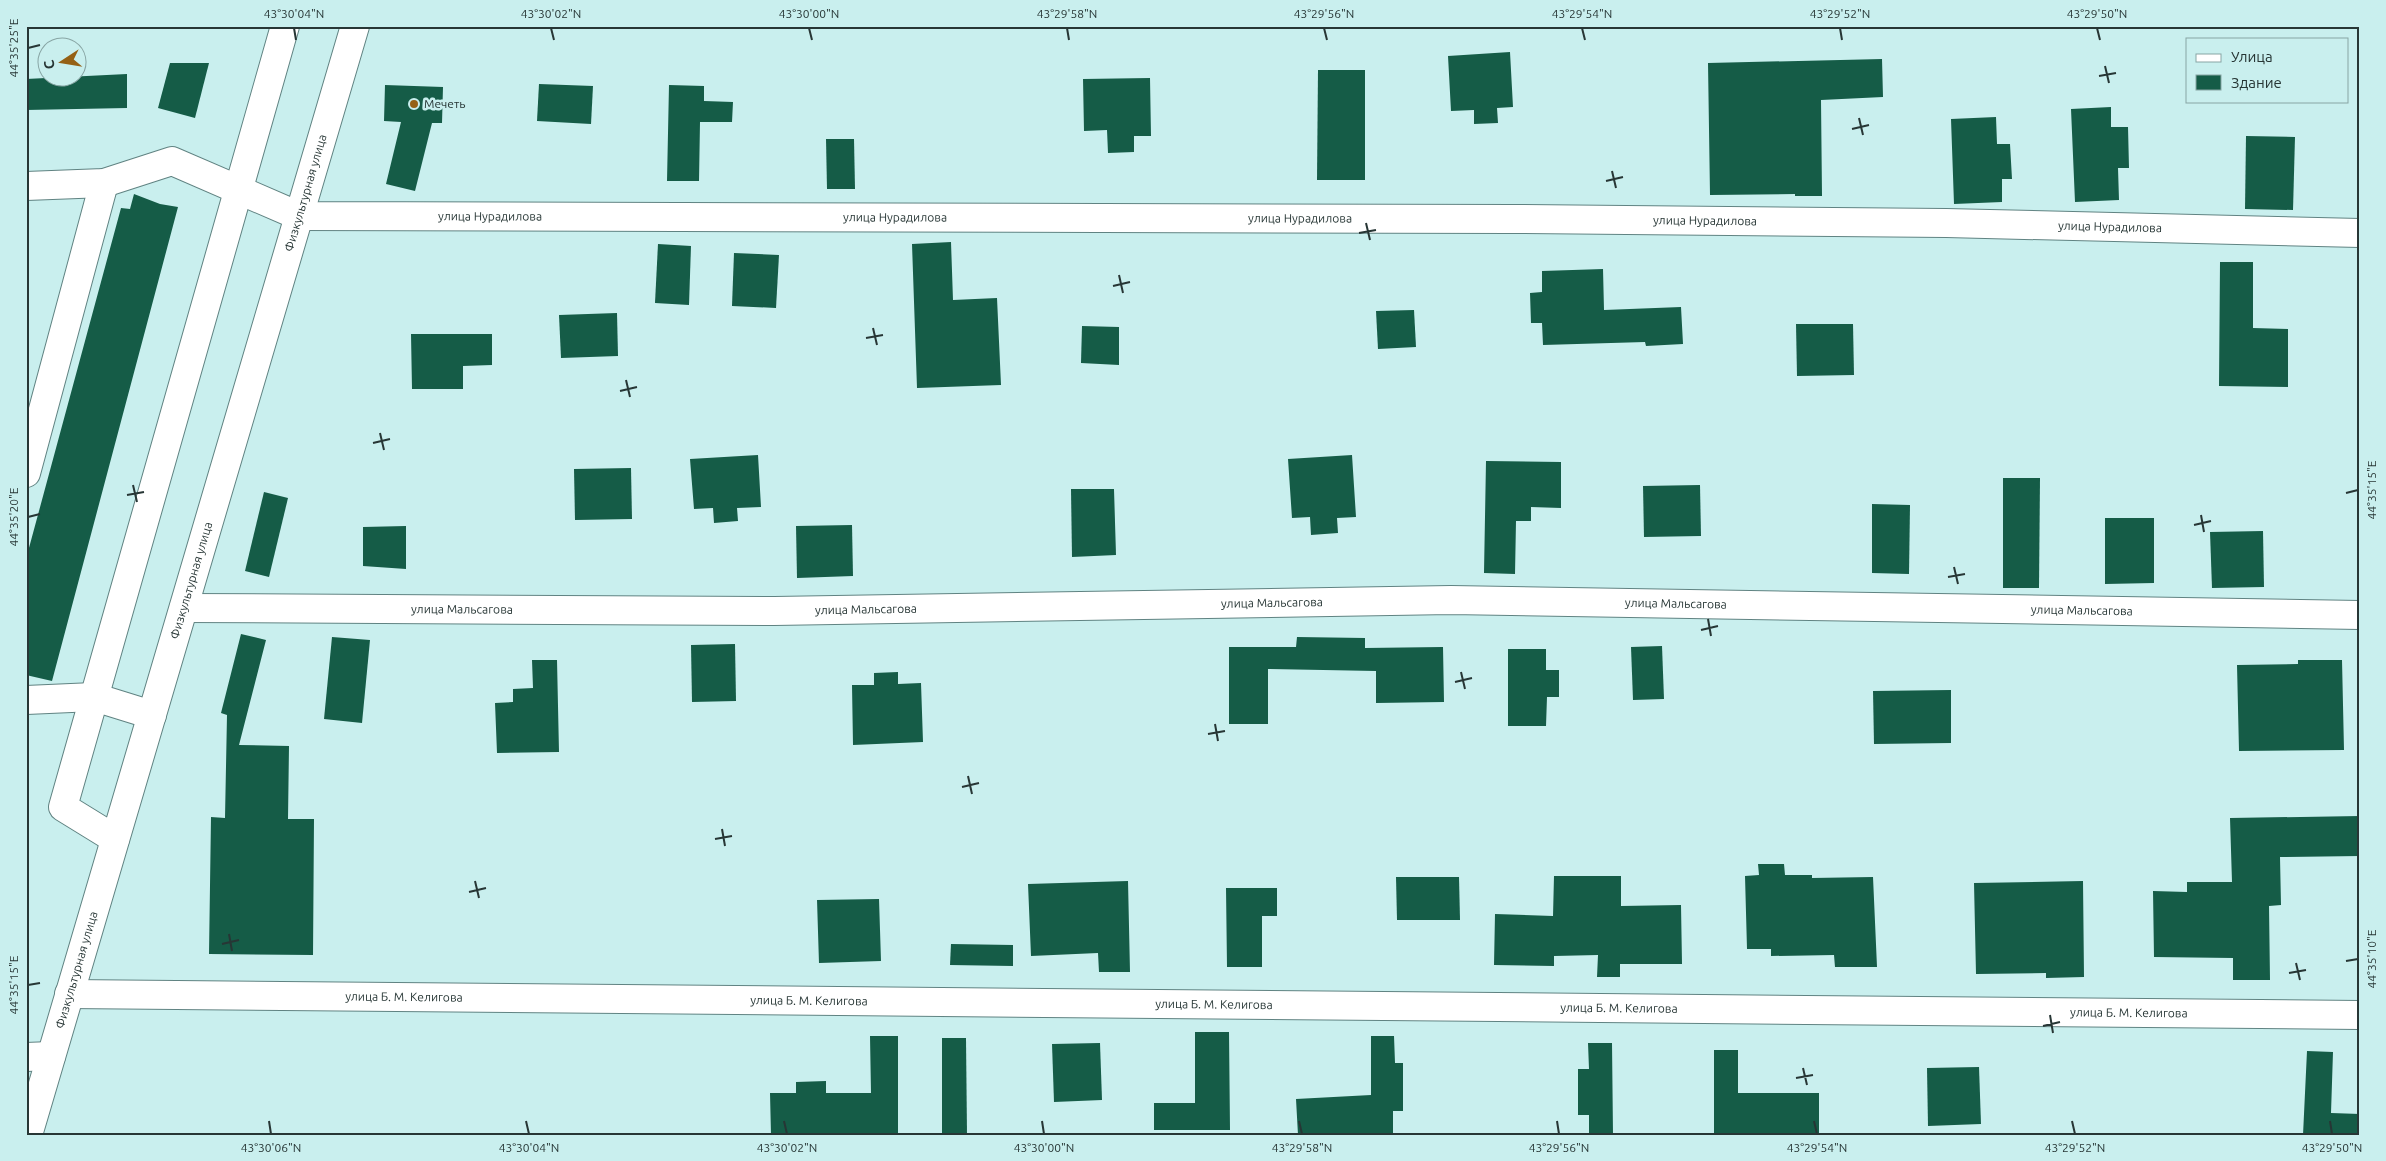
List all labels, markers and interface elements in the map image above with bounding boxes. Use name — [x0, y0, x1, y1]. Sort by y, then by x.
text: 43°30'04"N — [264, 7, 324, 20]
text: 43°30'02"N — [521, 7, 581, 20]
text: 43°30'00"N — [779, 7, 839, 20]
text: 43°29'58"N — [1037, 7, 1097, 20]
text: 43°29'56"N — [1294, 7, 1354, 20]
text: 43°29'54"N — [1552, 7, 1612, 20]
text: 43°29'52"N — [1810, 7, 1870, 20]
text: 43°29'50"N — [2067, 7, 2127, 20]
text: 44°35'25"E — [7, 18, 20, 77]
north arrow — [38, 38, 88, 88]
legend — [2186, 38, 2348, 102]
text: Улица — [2231, 48, 2273, 65]
text: С — [41, 59, 58, 71]
text: Здание — [2231, 74, 2282, 91]
place label: Мечеть — [424, 97, 466, 110]
marker: Мечеть — [408, 98, 420, 110]
street label: Физкультурная улица — [282, 133, 329, 253]
street label: улица Нурадилова — [438, 209, 542, 223]
street label: улица Нурадилова — [843, 210, 947, 224]
street label: улица Нурадилова — [1248, 211, 1352, 225]
street label: улица Нурадилова — [1653, 213, 1757, 227]
street label: улица Нурадилова — [2058, 219, 2162, 234]
text: 44°35'15"E — [2365, 460, 2378, 519]
text: 44°35'20"E — [7, 487, 20, 546]
street label: Физкультурная улица — [168, 520, 214, 641]
street label: улица Мальсагова — [1221, 595, 1323, 610]
street label: улица Мальсагова — [1625, 596, 1727, 611]
street label: улица Мальсагова — [411, 602, 513, 616]
street label: улица Мальсагова — [815, 602, 917, 616]
street label: улица Мальсагова — [2031, 603, 2133, 617]
street label: Физкультурная улица — [53, 910, 100, 1030]
text: 44°35'10"E — [2365, 929, 2378, 988]
text: 44°35'15"E — [7, 955, 20, 1014]
street label: улица Б. М. Келигова — [345, 990, 463, 1004]
street label: улица Б. М. Келигова — [750, 993, 868, 1007]
street label: улица Б. М. Келигова — [1155, 997, 1273, 1011]
street label: улица Б. М. Келигова — [1560, 1001, 1678, 1015]
street label: улица Б. М. Келигова — [2070, 1005, 2188, 1019]
text: 43°30'06"N — [241, 1141, 301, 1154]
text: 43°30'04"N — [499, 1141, 559, 1154]
text: 43°30'02"N — [757, 1141, 817, 1154]
text: 43°30'00"N — [1014, 1141, 1074, 1154]
text: 43°29'58"N — [1272, 1141, 1332, 1154]
text: 43°29'56"N — [1529, 1141, 1589, 1154]
text: 43°29'54"N — [1787, 1141, 1847, 1154]
text: 43°29'52"N — [2045, 1141, 2105, 1154]
text: 43°29'50"N — [2302, 1141, 2362, 1154]

